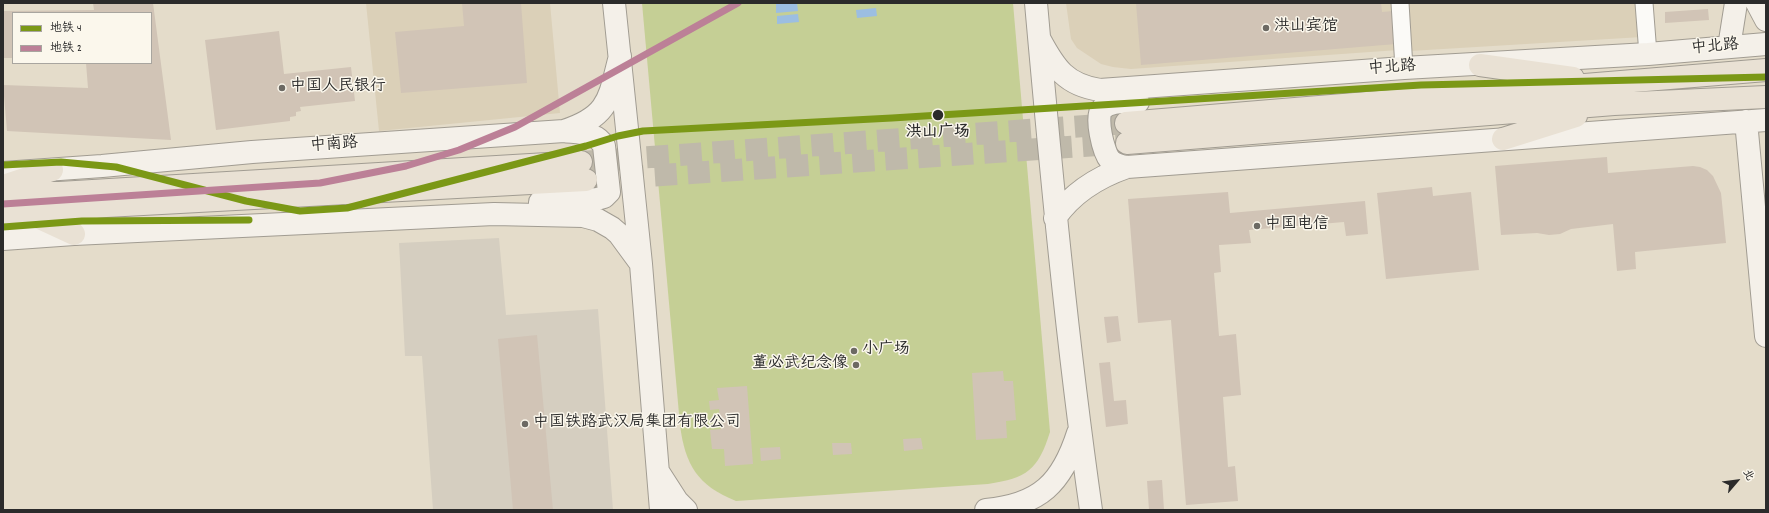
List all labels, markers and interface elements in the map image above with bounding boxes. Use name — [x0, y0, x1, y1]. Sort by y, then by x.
legend — [12, 12, 152, 64]
place label: 洪山宾馆 — [1274, 18, 1338, 38]
text: 地铁 4 — [50, 20, 82, 37]
marker: 洪山宾馆 — [1261, 23, 1271, 33]
street label: 中北路 — [1690, 36, 1740, 60]
text: 地铁 2 — [50, 40, 82, 57]
street label: 中北路 — [1367, 58, 1417, 80]
place label: 中国人民银行 — [290, 78, 386, 98]
marker: 中国人民银行 — [277, 83, 287, 93]
marker: 洪山广场 — [931, 108, 945, 122]
place label: 洪山广场 — [906, 124, 970, 144]
street label: 中南路 — [309, 135, 359, 157]
place label: 中国电信 — [1265, 216, 1329, 236]
marker: 中国电信 — [1252, 221, 1262, 231]
place label: 小广场 — [862, 341, 910, 361]
marker: 小广场 — [849, 346, 859, 356]
place label: 董必武纪念像 — [752, 355, 848, 375]
marker: 董必武纪念像 — [851, 360, 861, 370]
place label: 中国铁路武汉局集团有限公司 — [533, 414, 741, 434]
marker: 中国铁路武汉局集团有限公司 — [520, 419, 530, 429]
north arrow — [1717, 461, 1757, 501]
text: 北 — [1738, 467, 1757, 484]

